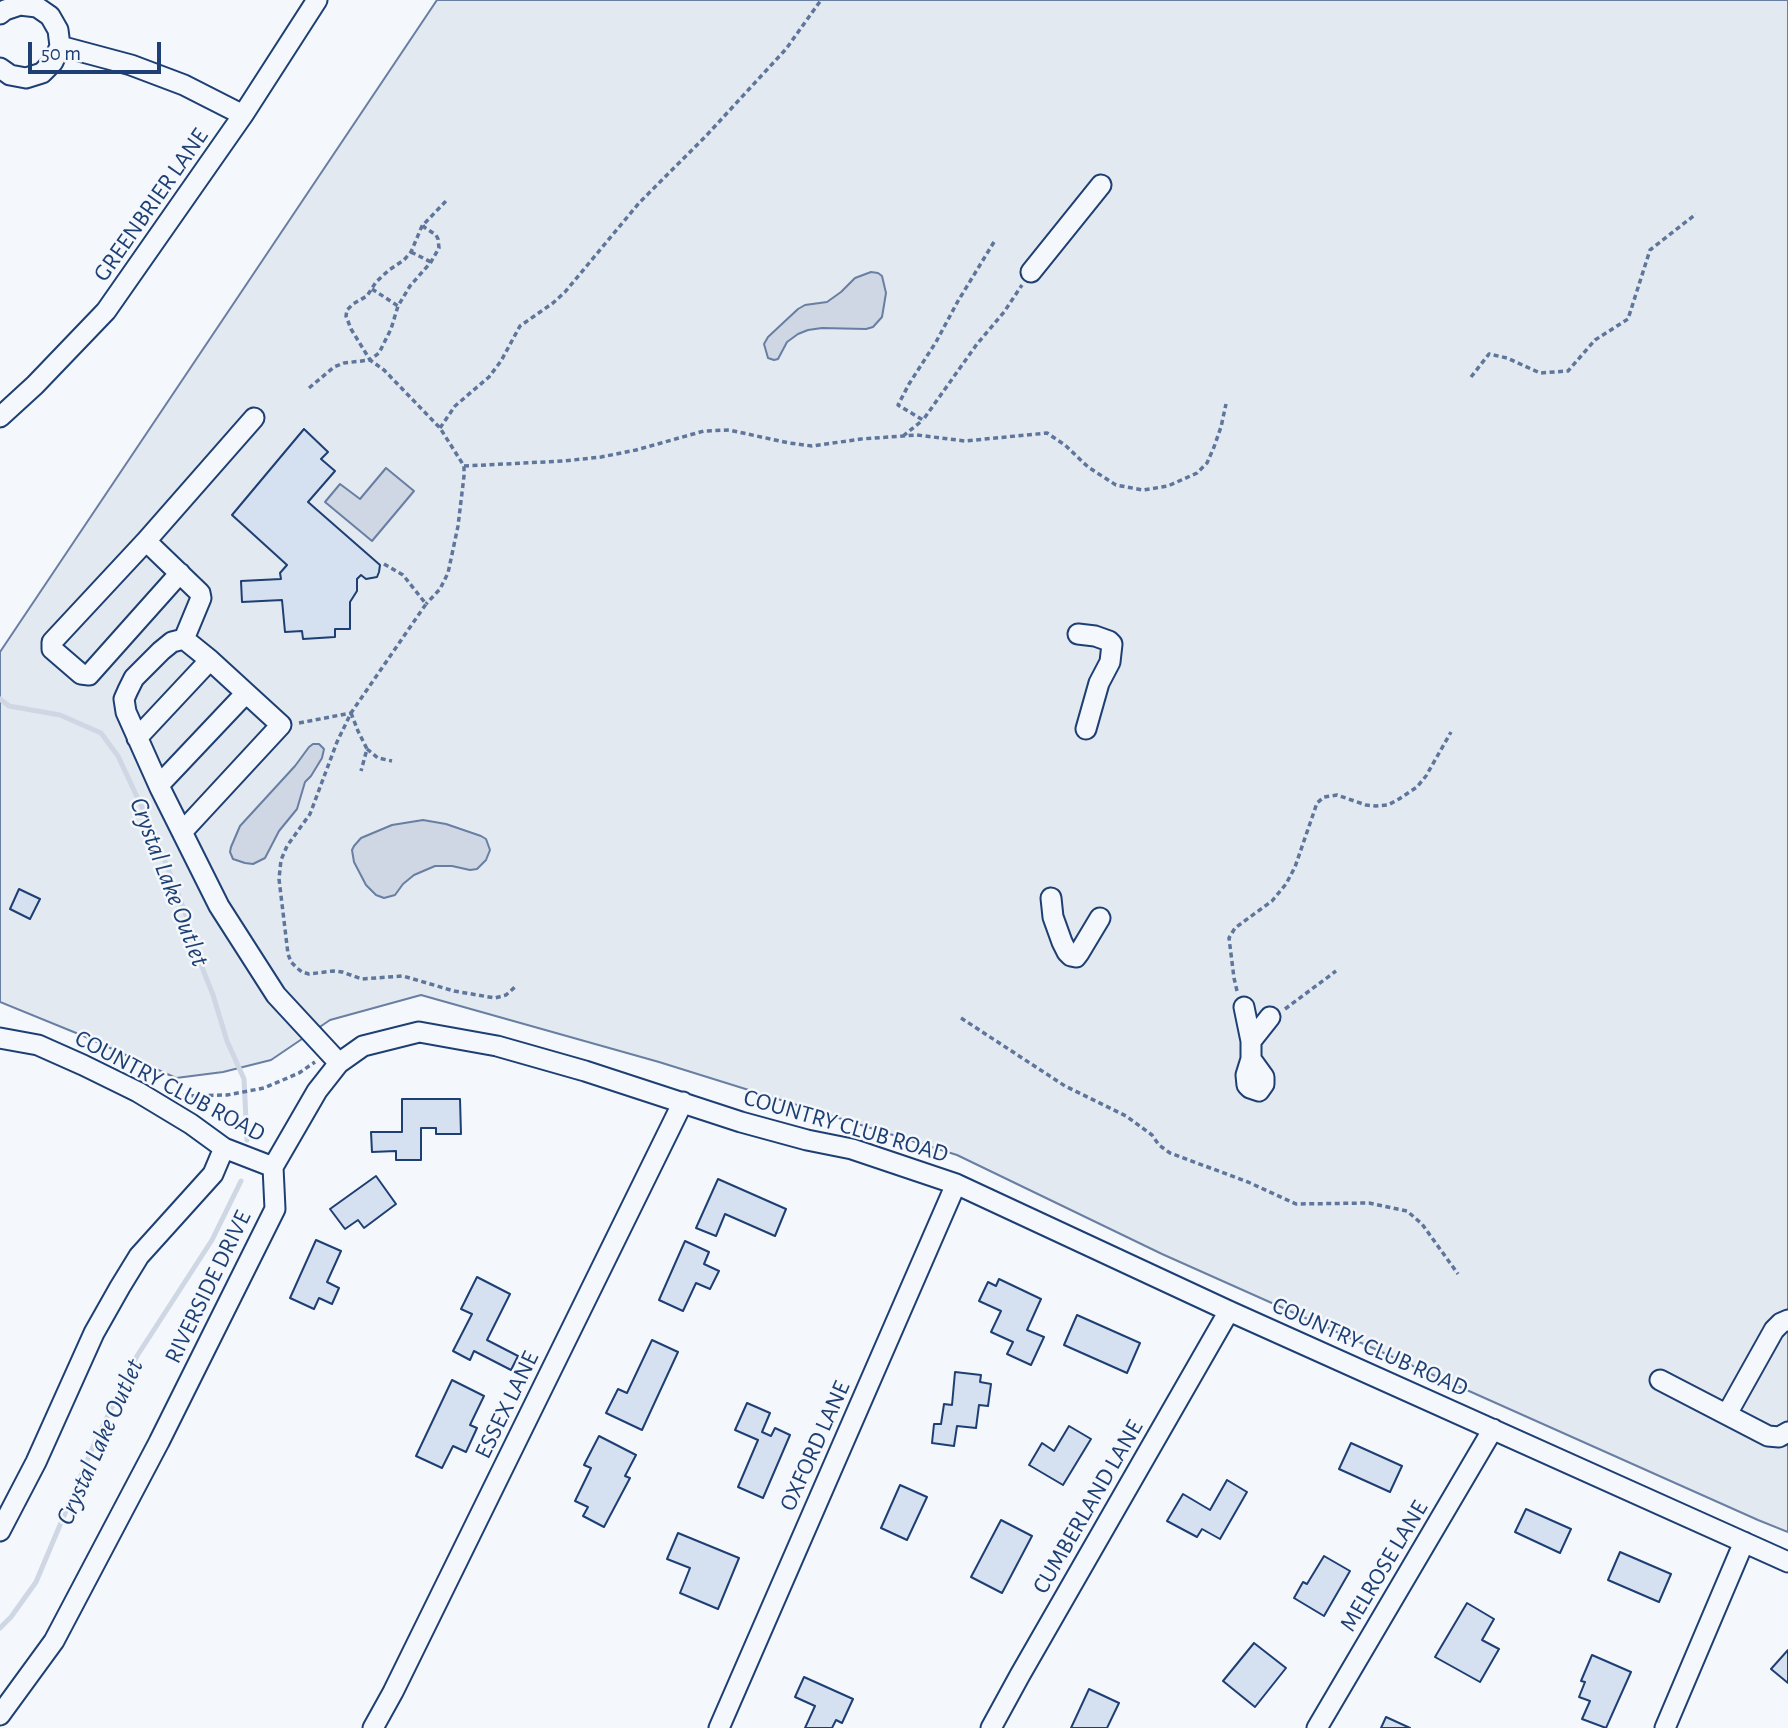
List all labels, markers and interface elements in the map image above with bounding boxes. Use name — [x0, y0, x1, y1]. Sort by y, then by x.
scale bar — [32, 28, 164, 72]
text: 50 m — [41, 43, 81, 64]
street label: GREENBRIER LANE — [87, 123, 215, 287]
water label: Crystal Lake Outlet — [122, 793, 216, 971]
street label: COUNTRY CLUB ROAD — [70, 1024, 270, 1148]
street label: COUNTRY CLUB ROAD — [740, 1083, 952, 1169]
street label: RIVERSIDE DRIVE — [159, 1206, 257, 1368]
street label: COUNTRY CLUB ROAD — [1268, 1291, 1472, 1403]
street label: ESSEX LANE — [469, 1347, 545, 1463]
water label: Crystal Lake Outlet — [49, 1354, 151, 1530]
street label: OXFORD LANE — [774, 1377, 856, 1515]
street label: CUMBERLAND LANE — [1027, 1415, 1149, 1599]
street label: MELROSE LANE — [1334, 1495, 1434, 1637]

